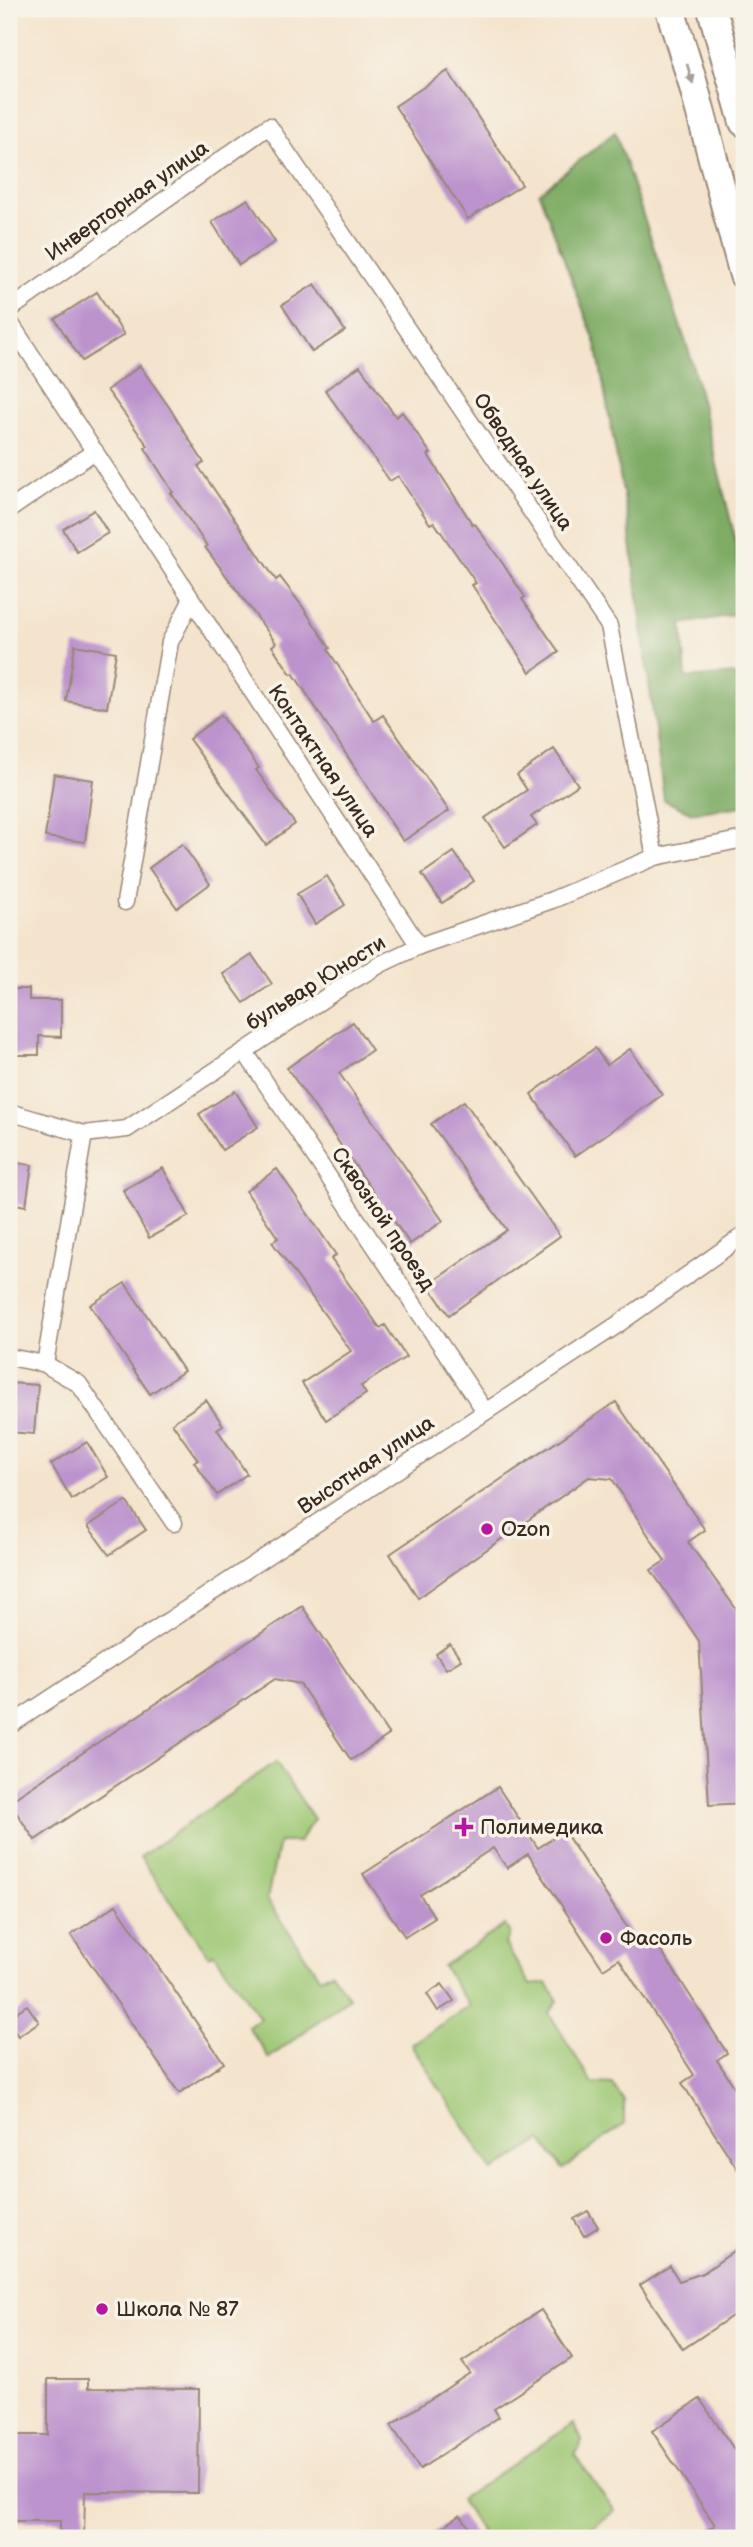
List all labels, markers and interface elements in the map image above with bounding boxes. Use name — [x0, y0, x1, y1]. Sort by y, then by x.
one-way arrow — [686, 64, 696, 85]
street label: Инверторная улица — [41, 135, 214, 267]
street label: Обводная улица — [468, 388, 579, 536]
street label: Контактная улица — [263, 680, 384, 843]
street label: бульвар Юности — [242, 930, 390, 1036]
street label: Сквозной проезд — [326, 1143, 440, 1296]
street label: Высотная улица — [293, 1410, 439, 1520]
place label: Ozon — [501, 1517, 550, 1542]
marker: Ozon — [479, 1521, 495, 1537]
place label: Полимедика — [480, 1815, 604, 1840]
marker: Полимедика — [454, 1817, 474, 1837]
place label: Фасоль — [620, 1926, 693, 1951]
marker: Фасоль — [598, 1930, 614, 1946]
place label: Школа № 87 — [116, 2297, 239, 2322]
marker: Школа № 87 — [94, 2301, 110, 2317]

